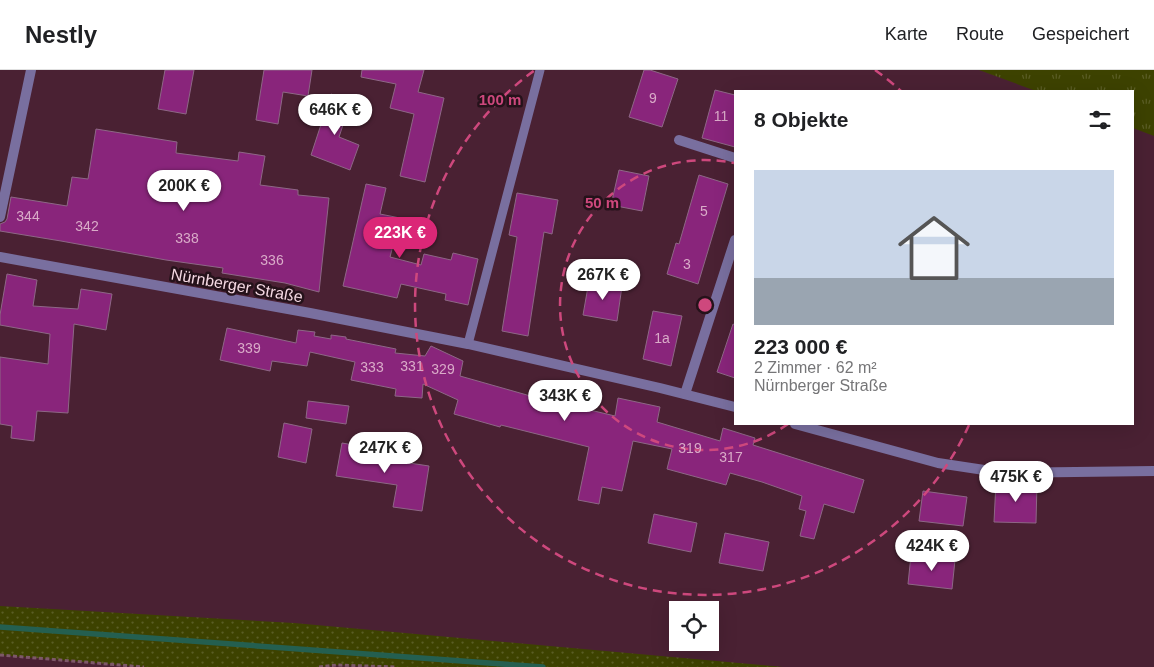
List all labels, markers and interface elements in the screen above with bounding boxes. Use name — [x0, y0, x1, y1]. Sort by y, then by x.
text: Nestly — [25, 21, 97, 48]
text: Karte — [885, 24, 928, 44]
text: Route — [956, 24, 1004, 44]
text: Gespeichert — [1032, 24, 1129, 44]
house number: 9 — [649, 90, 657, 106]
text: 100 m — [479, 91, 521, 108]
pin: 646K € — [294, 93, 376, 136]
text: 646K € — [309, 101, 361, 118]
icon: filters — [1086, 106, 1114, 134]
house number: 11 — [714, 108, 728, 124]
text: 8 Objekte — [754, 108, 849, 131]
pin: 200K € — [143, 170, 225, 212]
text: 200K € — [158, 177, 210, 194]
text: 50 m — [585, 194, 619, 211]
house number: 5 — [700, 203, 708, 219]
icon: home — [889, 203, 979, 293]
house number: 344 — [16, 208, 40, 224]
pin: 223K € — [359, 216, 441, 259]
house number: 342 — [75, 218, 99, 234]
text: 223K € — [374, 224, 426, 241]
house number: 338 — [175, 230, 199, 246]
house number: 336 — [260, 252, 284, 268]
house number: 3 — [683, 256, 691, 272]
pin: 267K € — [562, 258, 644, 301]
street label: Nürnberger Straße — [170, 266, 304, 305]
text: 267K € — [577, 266, 629, 283]
centre of rings — [696, 296, 714, 314]
house number: 1a — [654, 330, 670, 346]
text: 223 000 € — [754, 335, 847, 358]
house number: 339 — [237, 340, 261, 356]
house number: 331 — [400, 358, 424, 374]
house number: 333 — [360, 359, 384, 375]
text: 2 Zimmer · 62 m² — [754, 359, 877, 376]
house number: 329 — [431, 361, 455, 377]
text: Nürnberger Straße — [754, 377, 887, 394]
pin: 343K € — [524, 380, 606, 422]
text: 343K € — [539, 387, 591, 404]
pin: 247K € — [344, 432, 426, 474]
text: 247K € — [359, 439, 411, 456]
house number: 319 — [678, 440, 702, 456]
house number: 317 — [719, 449, 743, 465]
pin: 475K € — [975, 460, 1057, 503]
text: 475K € — [990, 468, 1042, 485]
pin: 424K € — [891, 530, 973, 572]
text: 424K € — [906, 537, 958, 554]
map controls — [669, 601, 719, 651]
button: locate — [669, 601, 719, 651]

